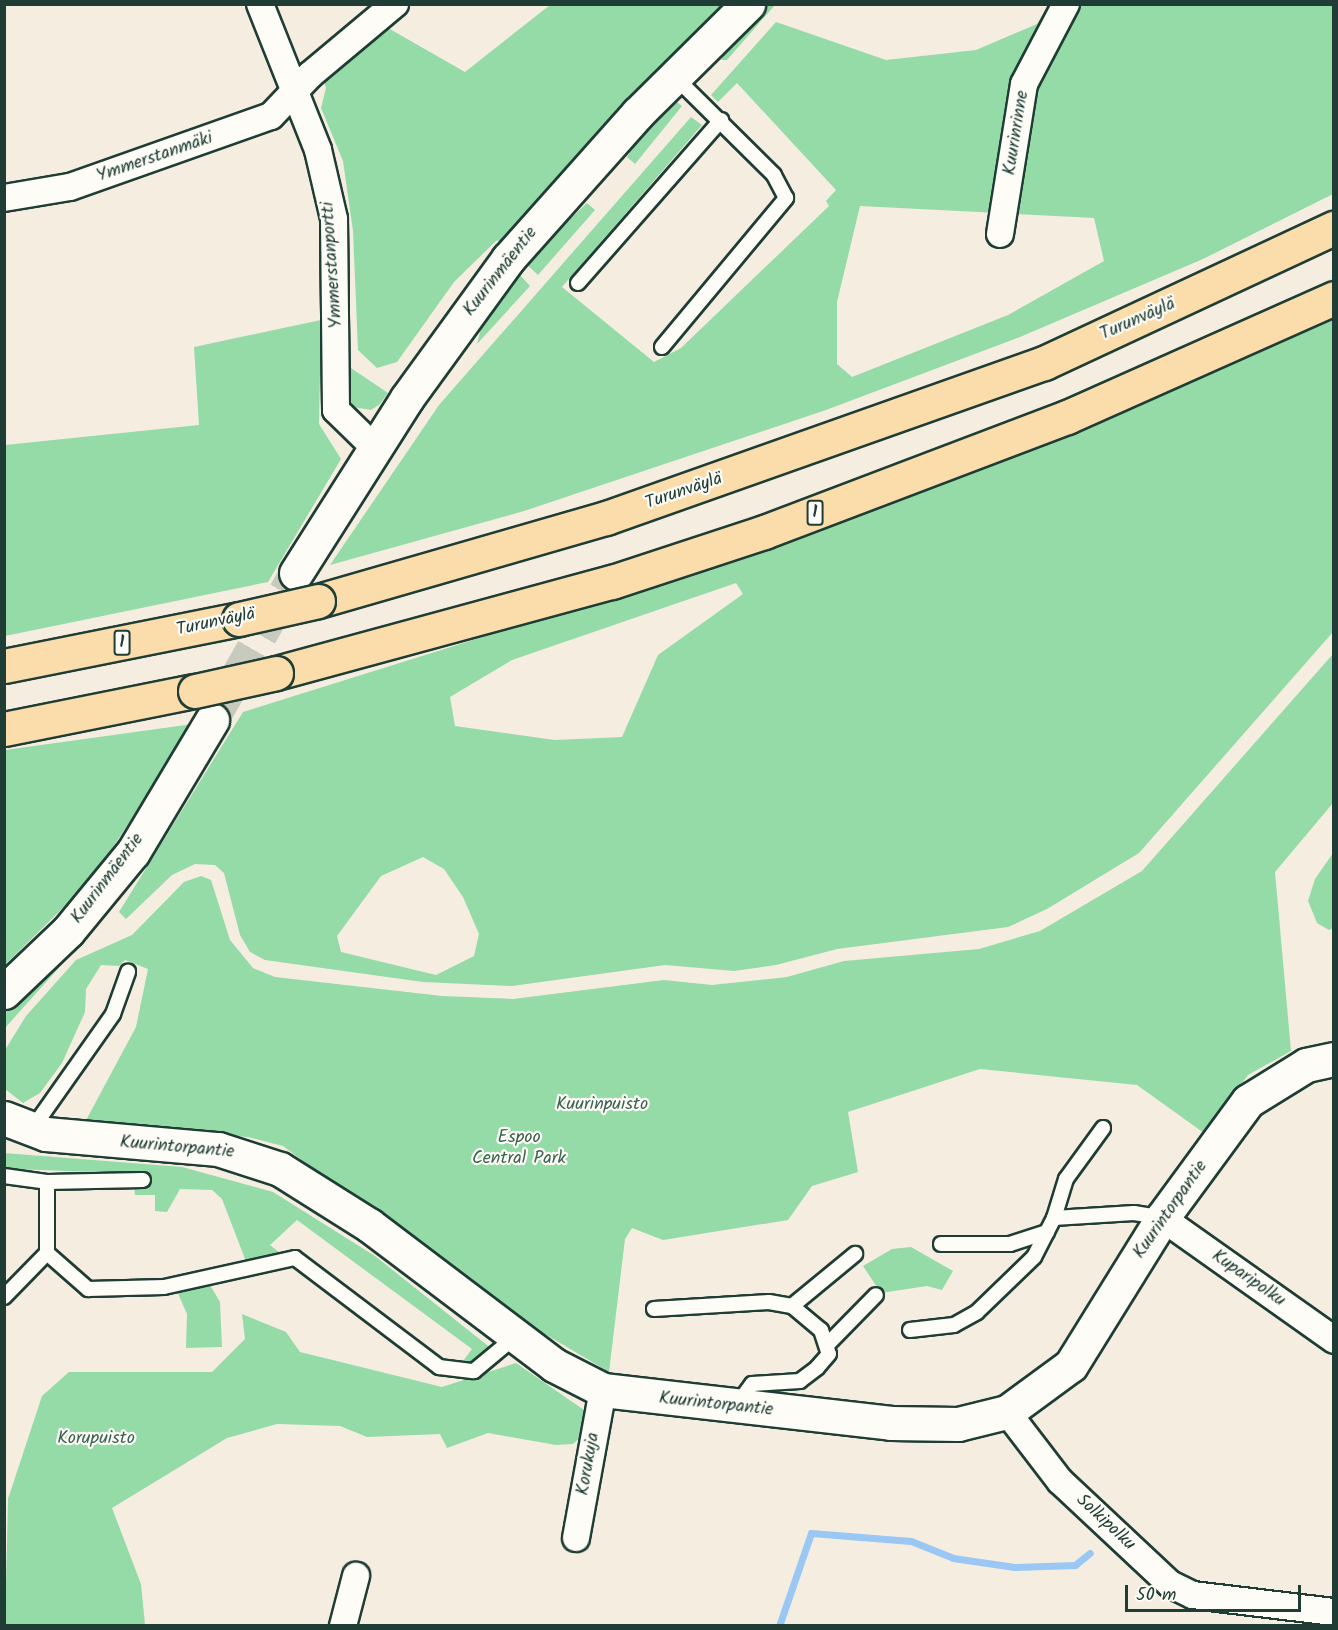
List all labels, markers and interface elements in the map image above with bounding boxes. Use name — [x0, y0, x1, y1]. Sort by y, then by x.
street label: Kuurinrinne — [1000, 89, 1034, 177]
street label: Ymmerstanmäki — [94, 128, 216, 188]
street label: Ymmerstanportti — [318, 201, 348, 329]
street label: Kuurinmäentie — [459, 223, 543, 321]
street label: Turunväylä — [1097, 294, 1179, 346]
street label: Turunväylä — [643, 469, 725, 515]
road number: 1 — [806, 500, 824, 526]
street label: Turunväylä — [175, 604, 257, 642]
road number: 1 — [113, 630, 131, 656]
street label: Kuurinmäentie — [67, 830, 149, 928]
park label: Kuurinpuisto — [556, 1094, 648, 1116]
park label: Espoo Central Park — [472, 1128, 566, 1170]
street label: Kuurintorpantie — [119, 1132, 235, 1164]
street label: Kuurintorpantie — [1129, 1157, 1213, 1263]
street label: Kuparipolku — [1207, 1246, 1289, 1312]
street label: Kuurintorpantie — [658, 1388, 774, 1422]
park label: Korupuisto — [57, 1428, 135, 1450]
street label: Korukuja — [573, 1431, 605, 1497]
street label: Solkipolku — [1071, 1490, 1139, 1556]
scale bar — [1128, 1573, 1304, 1611]
text: 50 m — [1136, 1581, 1176, 1610]

